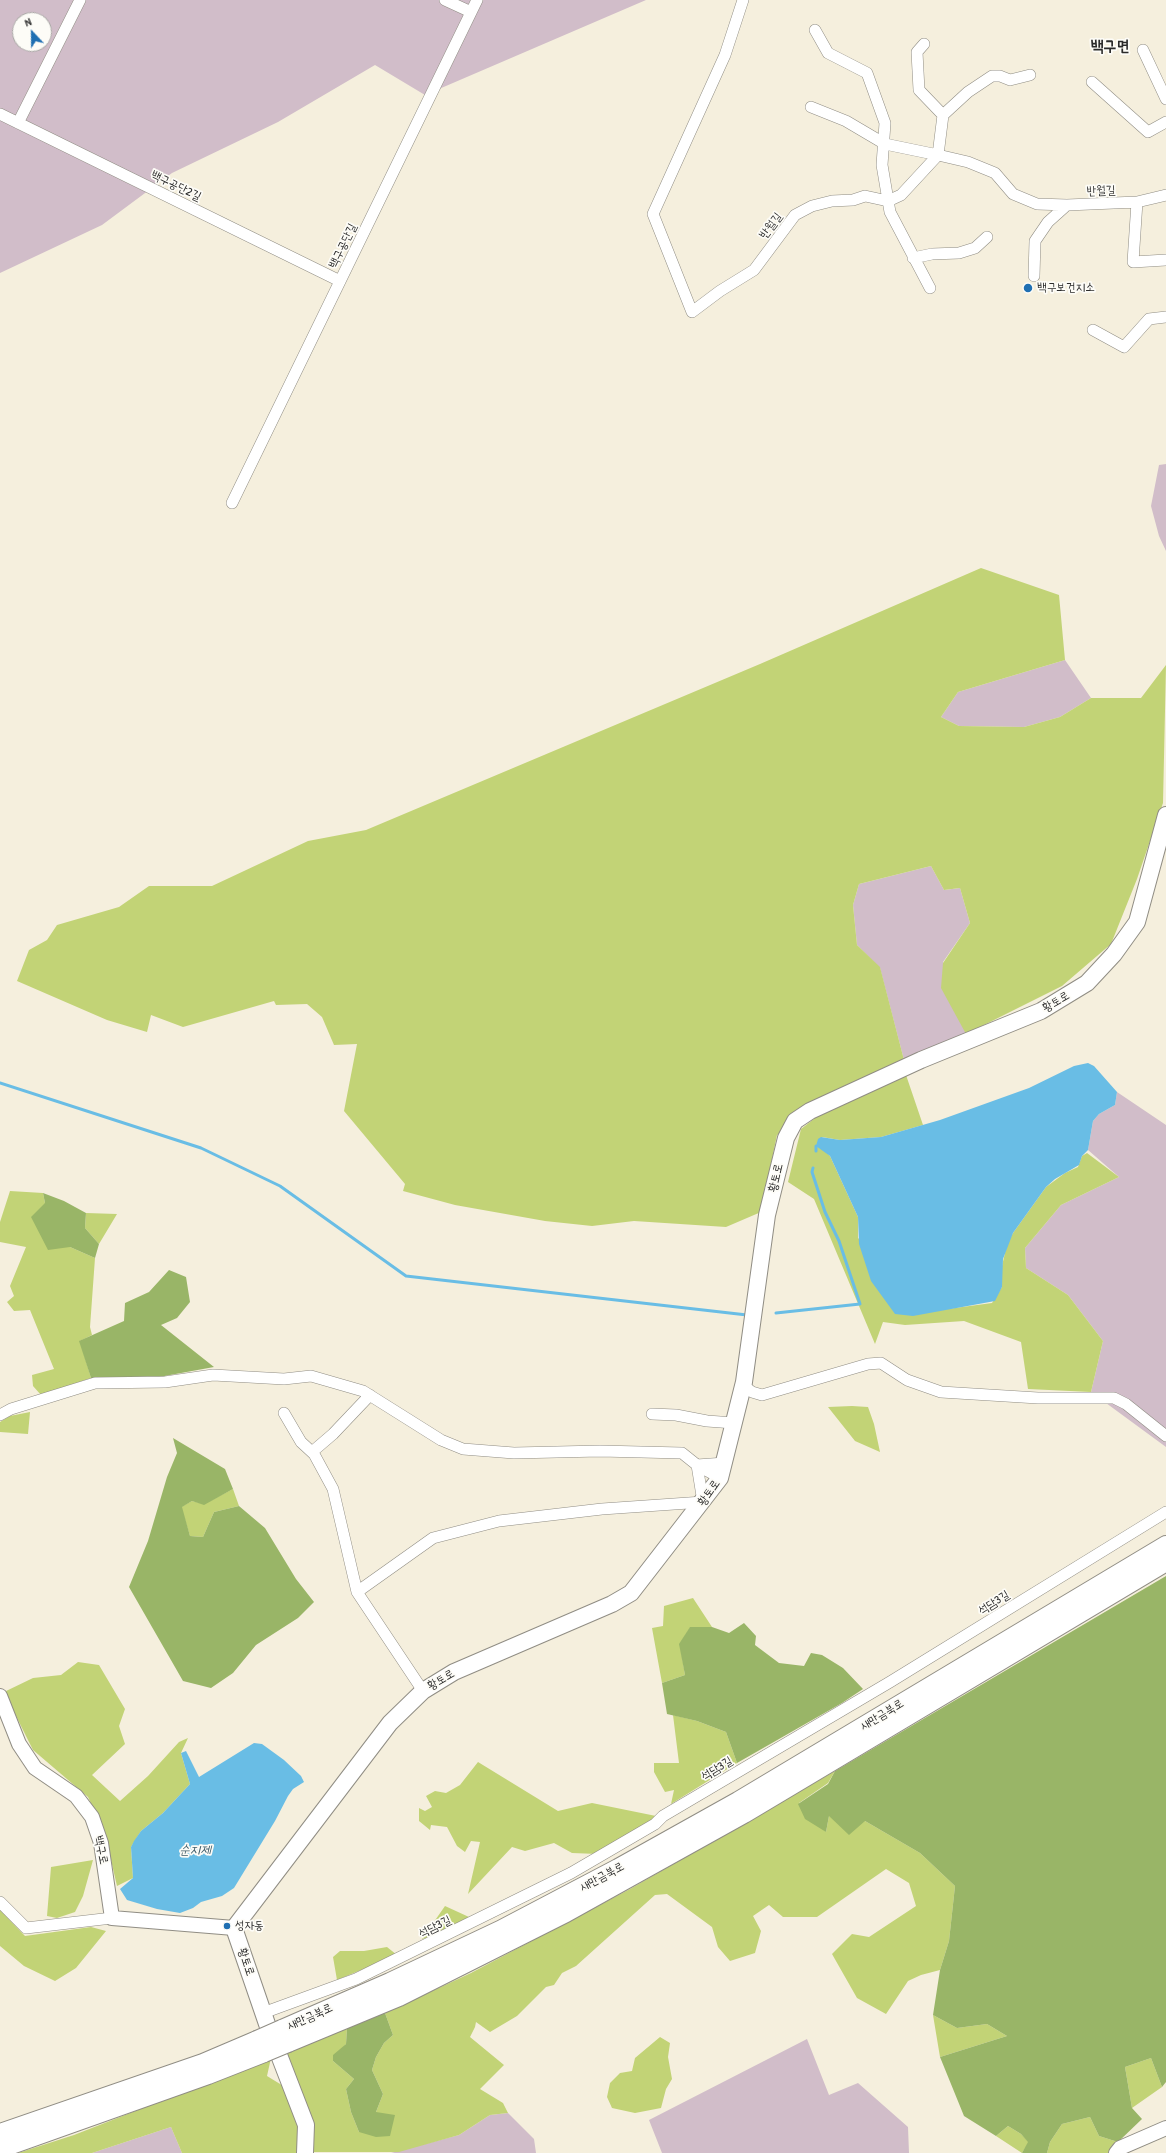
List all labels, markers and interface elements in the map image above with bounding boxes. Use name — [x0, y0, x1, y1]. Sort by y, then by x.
north arrow — [12, 12, 52, 52]
text: N — [23, 14, 33, 29]
district label: 백구면 — [1091, 37, 1129, 57]
street label: 백구공단2길 — [149, 168, 203, 204]
street label: 반월길 — [1086, 183, 1116, 199]
street label: 반월길 — [757, 210, 785, 242]
street label: 백구공단길 — [326, 221, 360, 271]
place label: 백구보건지소 — [1037, 281, 1095, 295]
marker: 백구보건지소 — [1022, 282, 1034, 294]
street label: 황토로 — [1040, 989, 1072, 1015]
street label: 황토로 — [766, 1162, 786, 1194]
street label: 황토로 — [695, 1477, 723, 1509]
street label: 석담3길 — [976, 1588, 1012, 1618]
street label: 황토로 — [425, 1667, 457, 1693]
street label: 새만금북로 — [858, 1696, 906, 1734]
street label: 석담3길 — [699, 1754, 735, 1784]
street label: 백구로 — [91, 1834, 111, 1866]
water label: 순지제 — [179, 1843, 211, 1859]
street label: 새만금북로 — [577, 1859, 627, 1895]
street label: 석담3길 — [416, 1913, 454, 1941]
place label: 성자동 — [235, 1919, 264, 1933]
marker: 성자동 — [222, 1921, 232, 1931]
street label: 황토로 — [235, 1946, 257, 1978]
street label: 새만금북로 — [285, 2001, 335, 2033]

